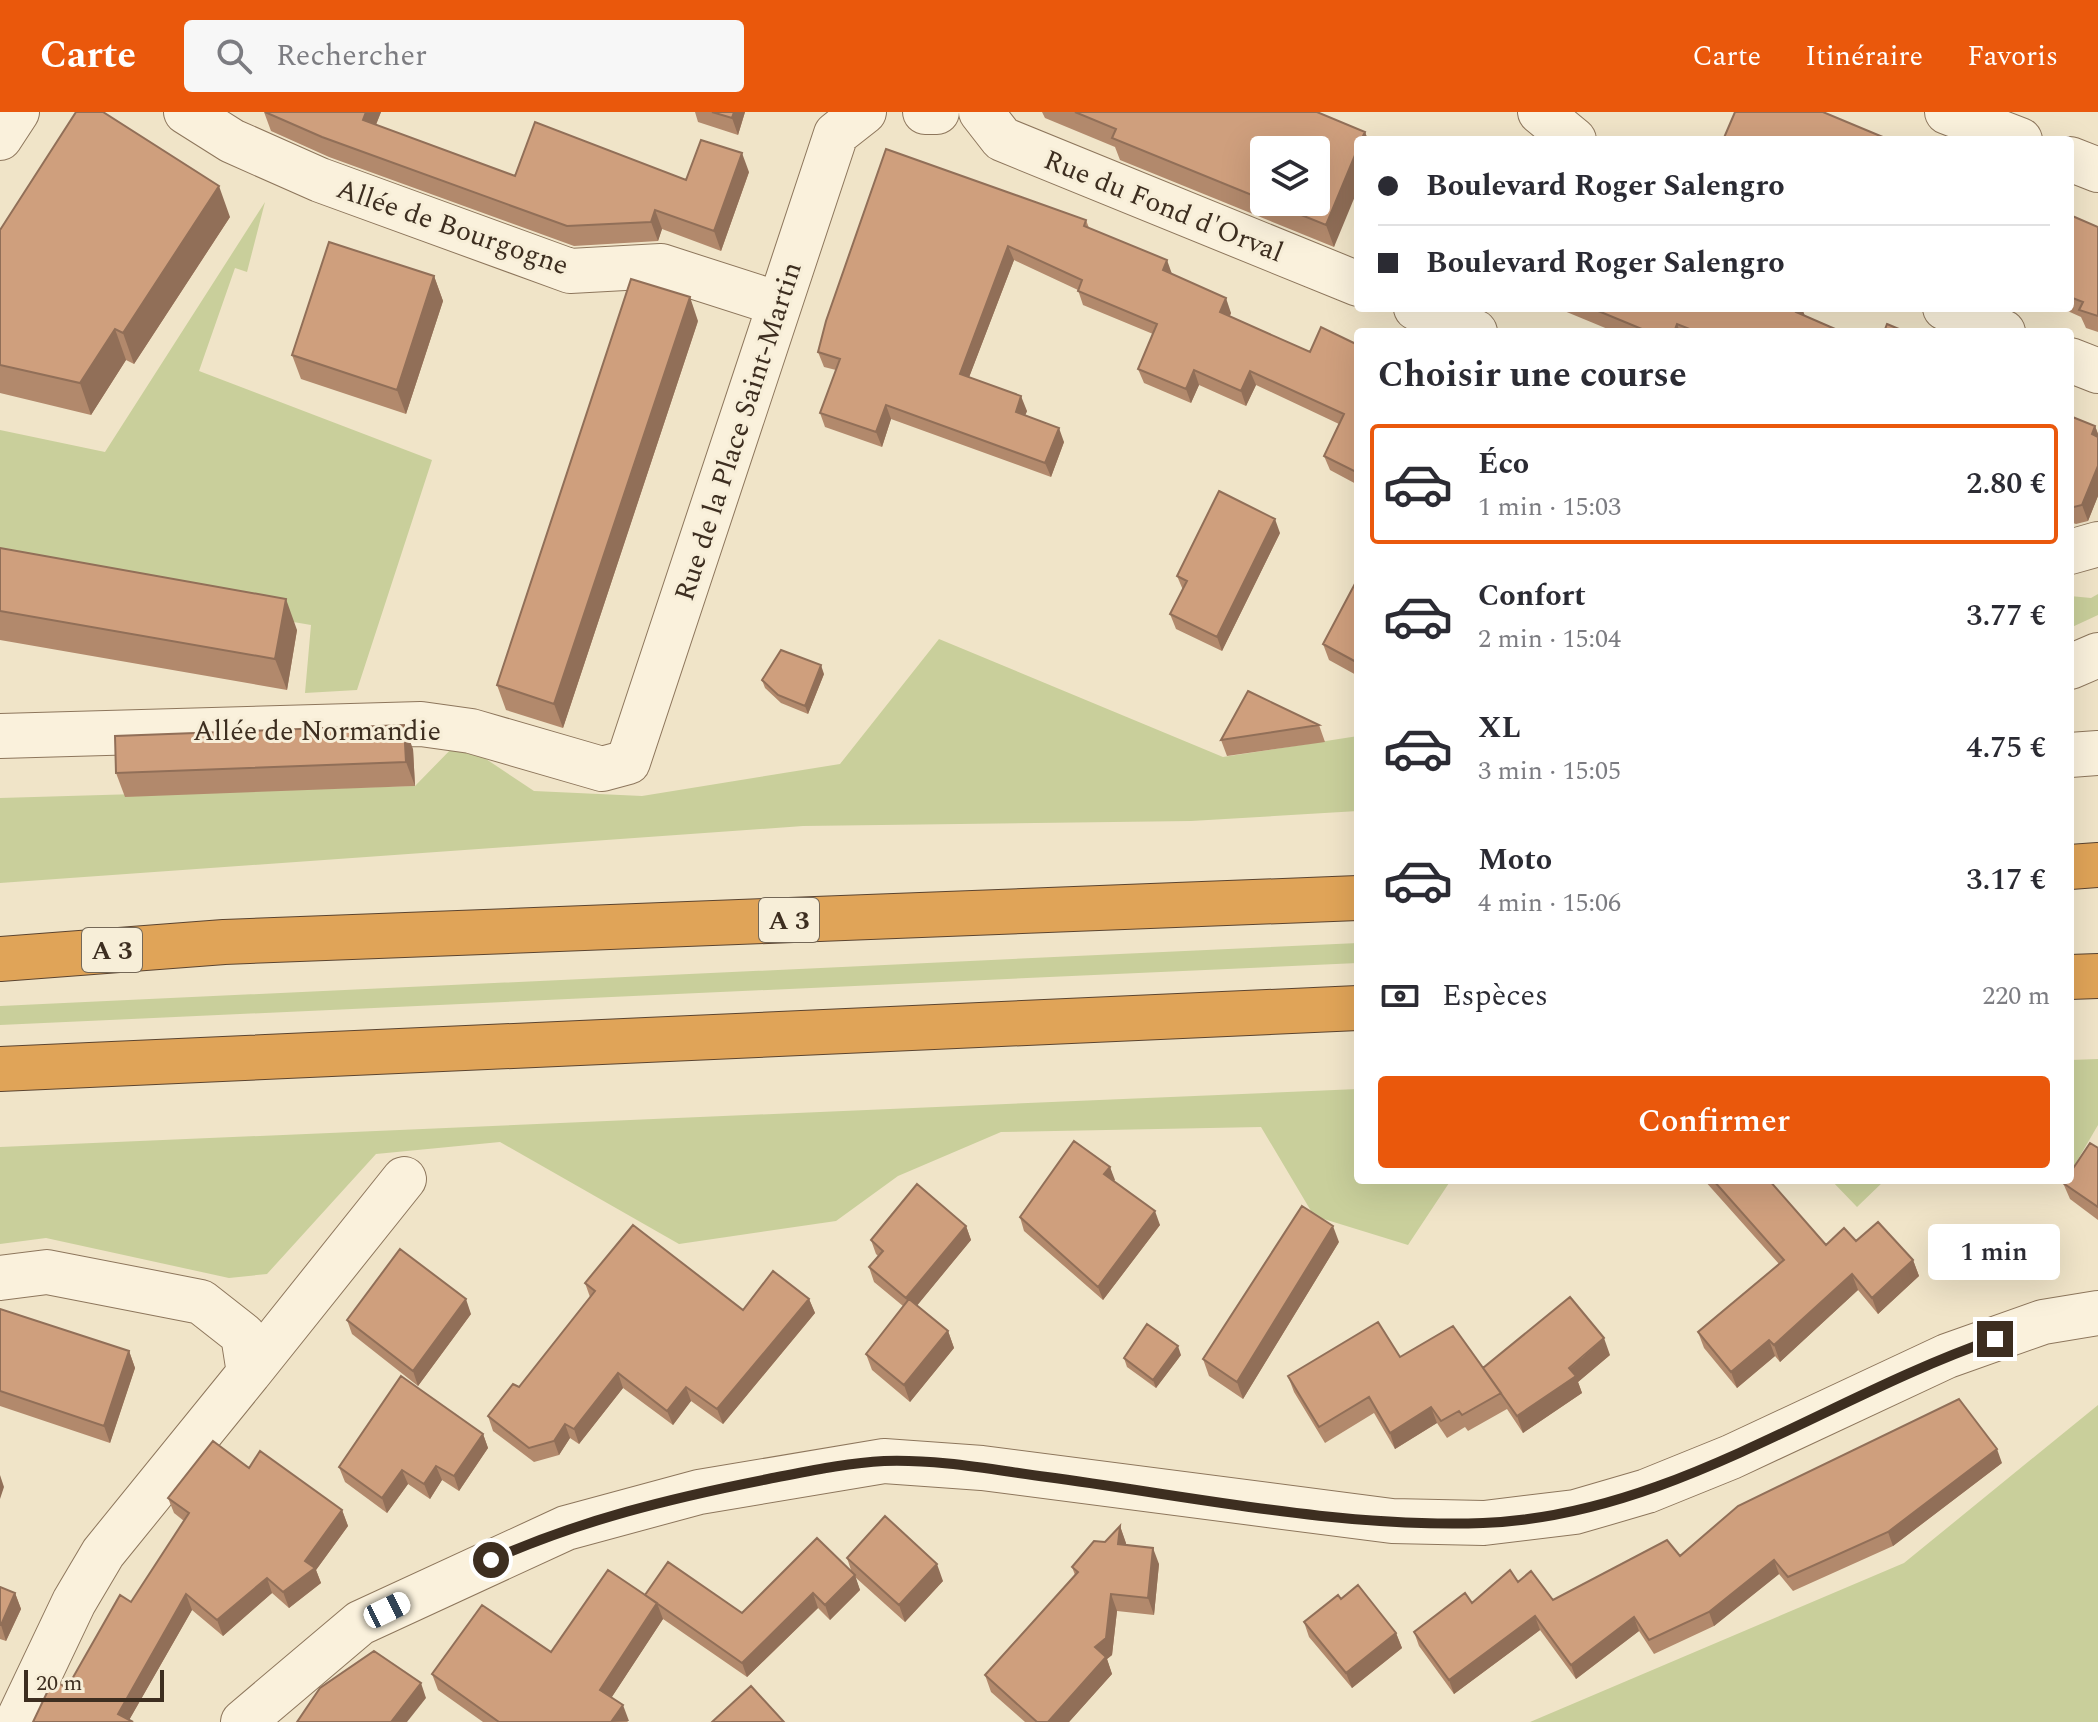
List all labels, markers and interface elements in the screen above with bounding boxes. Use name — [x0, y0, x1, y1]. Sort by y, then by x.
search box — [184, 20, 744, 92]
text: Carte — [40, 27, 136, 85]
text: Rechercher — [276, 33, 427, 79]
icon: search — [212, 34, 256, 78]
text: Carte — [1693, 35, 1761, 78]
text: Itinéraire — [1805, 35, 1923, 78]
text: Favoris — [1967, 35, 2058, 78]
map controls — [1250, 136, 1330, 216]
button: layers — [1250, 136, 1330, 216]
street label: Rue du Fond d'Orval — [1037, 139, 1290, 274]
text: Boulevard Roger Salengro — [1426, 163, 1785, 209]
street label: Allée de Bourgogne — [331, 168, 574, 287]
text: Boulevard Roger Salengro — [1426, 240, 1785, 286]
street label: Rue de la Place Saint-Martin — [663, 256, 814, 607]
text: Choisir une course — [1378, 348, 1687, 403]
text: Éco — [1478, 441, 1529, 487]
icon: car — [1382, 448, 1454, 520]
text: 2.80 € — [1966, 461, 2046, 507]
text: 1 min · 15:03 — [1478, 487, 1621, 527]
text: Confort — [1478, 573, 1586, 619]
icon: car — [1382, 580, 1454, 652]
text: 3.77 € — [1966, 593, 2046, 639]
text: 2 min · 15:04 — [1478, 619, 1621, 659]
text: XL — [1478, 705, 1521, 751]
street label: Allée de Normandie — [193, 710, 441, 753]
icon: car — [1382, 712, 1454, 784]
text: 4.75 € — [1966, 725, 2046, 771]
text: 3 min · 15:05 — [1478, 751, 1621, 791]
text: Moto — [1478, 837, 1552, 883]
icon: car — [1382, 844, 1454, 916]
text: 3.17 € — [1966, 857, 2046, 903]
text: 4 min · 15:06 — [1478, 883, 1621, 923]
road number: A 3 — [759, 898, 819, 942]
road number: A 3 — [82, 928, 142, 972]
text: Espèces — [1442, 973, 1548, 1019]
icon: cash — [1378, 974, 1422, 1018]
text: 220 m — [1982, 976, 2050, 1016]
button: Confirmer — [1378, 1076, 2050, 1168]
callout: 1 min — [1929, 1223, 2061, 1279]
text: 1 min — [1960, 1232, 2028, 1272]
route end — [1977, 1321, 2013, 1357]
route start — [473, 1542, 509, 1578]
car — [360, 1589, 414, 1631]
scale bar — [24, 1666, 164, 1702]
text: 20 m — [36, 1667, 82, 1700]

